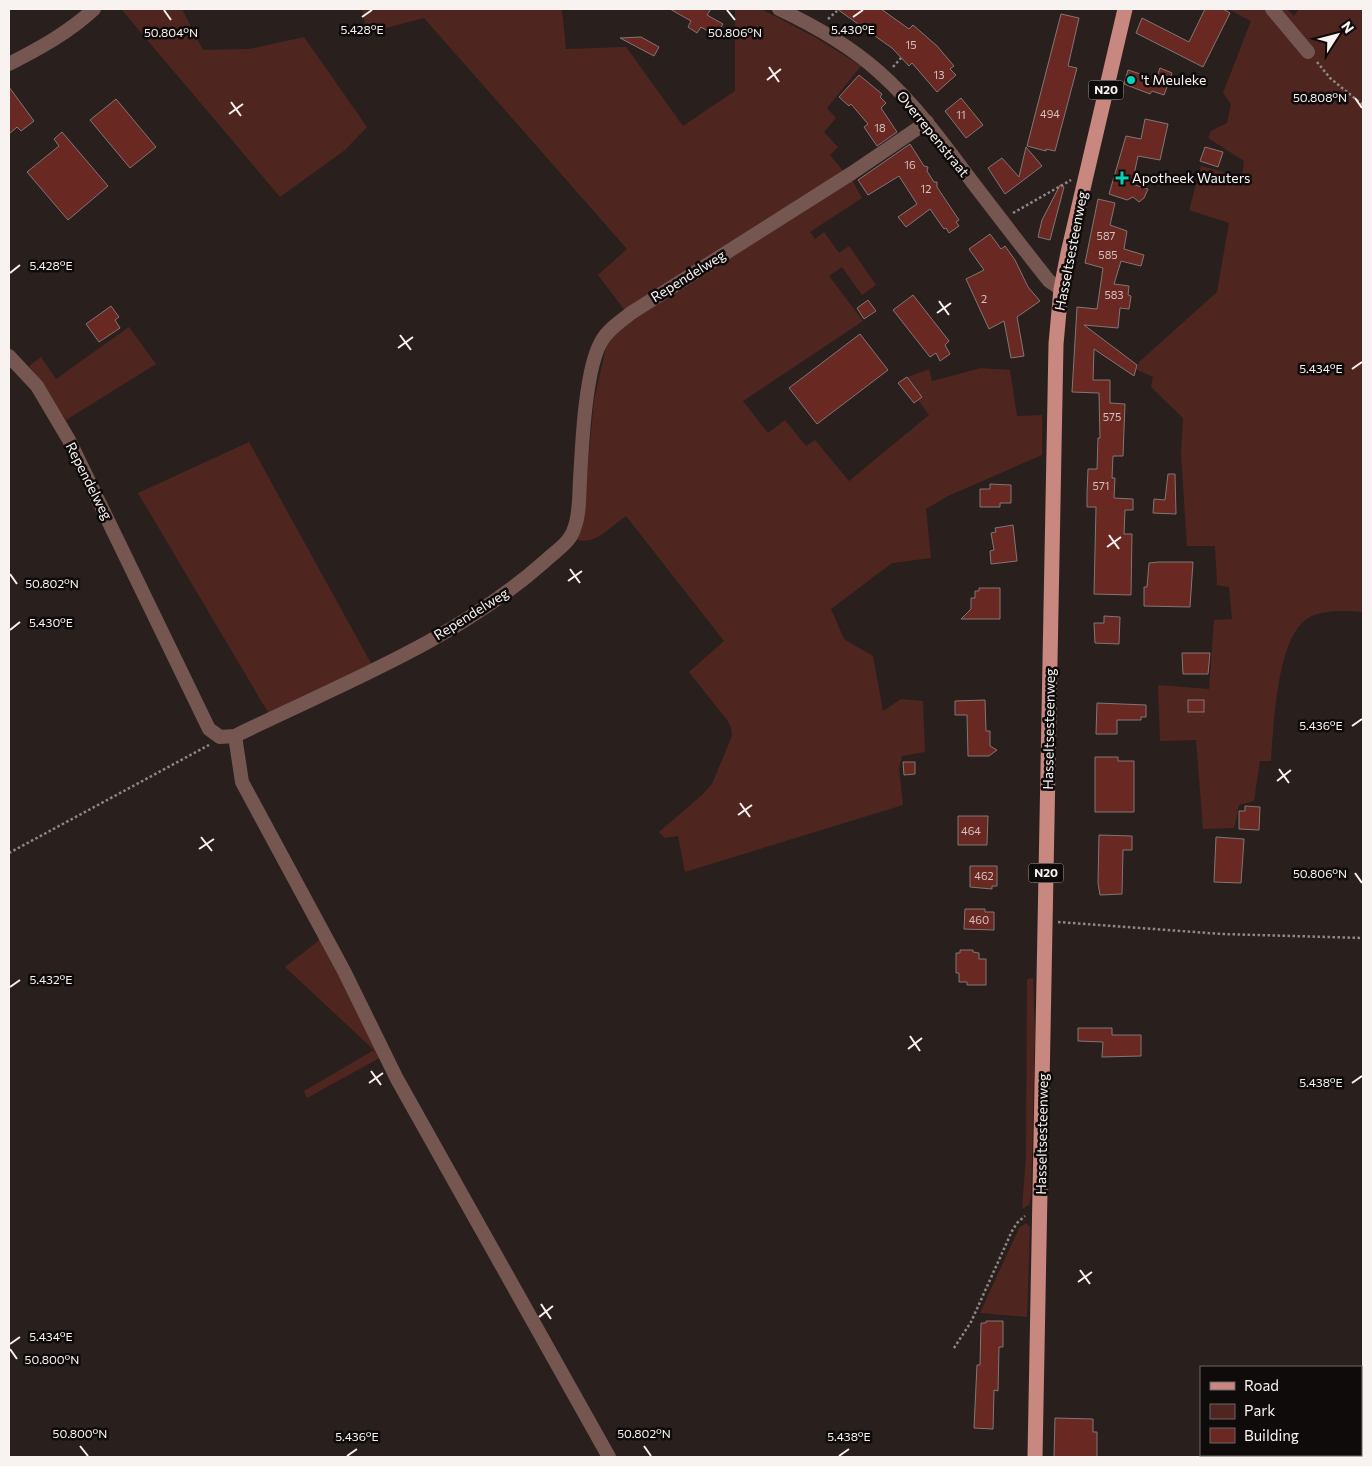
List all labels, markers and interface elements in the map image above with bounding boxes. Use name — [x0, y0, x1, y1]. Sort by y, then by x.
north arrow — [1312, 10, 1362, 60]
text: N — [1338, 18, 1358, 36]
text: 5.428°E — [340, 22, 384, 36]
text: 5.430°E — [831, 22, 875, 36]
text: 50.804°N — [144, 25, 198, 39]
text: 50.806°N — [708, 25, 762, 39]
house number: 15 — [905, 38, 917, 51]
house number: 13 — [934, 68, 944, 81]
place label: 't Meuleke — [1141, 71, 1206, 88]
marker: 't Meuleke — [1125, 74, 1137, 86]
road number: N20 — [1088, 80, 1124, 100]
street label: Overrepenstraat — [894, 87, 973, 180]
text: 50.808°N — [1293, 90, 1347, 104]
house number: 494 — [1040, 107, 1060, 120]
house number: 11 — [956, 108, 966, 121]
house number: 18 — [874, 121, 886, 134]
house number: 16 — [904, 158, 916, 171]
place label: Apotheek Wauters — [1132, 169, 1250, 186]
marker: Apotheek Wauters — [1116, 172, 1128, 184]
house number: 12 — [921, 182, 931, 195]
street label: Hasseltsesteenweg — [1051, 189, 1091, 312]
house number: 587 — [1097, 229, 1116, 242]
street label: Rependelweg — [647, 246, 729, 305]
house number: 585 — [1098, 248, 1118, 261]
text: 5.428°E — [29, 258, 73, 272]
house number: 583 — [1104, 288, 1124, 301]
house number: 2 — [981, 292, 987, 305]
text: 5.434°E — [1299, 361, 1343, 375]
house number: 575 — [1103, 410, 1121, 423]
street label: Rependelweg — [63, 439, 116, 523]
house number: 571 — [1093, 479, 1109, 492]
text: 50.802°N — [25, 576, 79, 590]
street label: Rependelweg — [430, 584, 512, 643]
text: 5.430°E — [29, 615, 73, 629]
street label: Hasseltsesteenweg — [1039, 668, 1058, 790]
text: 5.436°E — [1299, 718, 1343, 732]
house number: 464 — [961, 824, 981, 837]
road number: N20 — [1028, 864, 1064, 882]
text: 50.806°N — [1293, 866, 1347, 880]
house number: 462 — [974, 869, 994, 882]
house number: 460 — [969, 913, 989, 926]
text: 5.432°E — [30, 972, 72, 986]
street label: Hasseltsesteenweg — [1032, 1073, 1051, 1195]
text: 5.438°E — [1299, 1075, 1343, 1089]
text: 5.434°E — [29, 1329, 73, 1343]
text: 50.800°N — [25, 1352, 79, 1366]
legend — [1200, 1366, 1362, 1456]
text: Road — [1244, 1376, 1279, 1394]
text: Park — [1244, 1401, 1275, 1419]
text: 50.800°N — [53, 1426, 107, 1440]
text: 50.802°N — [617, 1426, 671, 1440]
text: Building — [1244, 1426, 1299, 1444]
text: 5.436°E — [335, 1429, 379, 1443]
text: 5.438°E — [827, 1429, 871, 1443]

